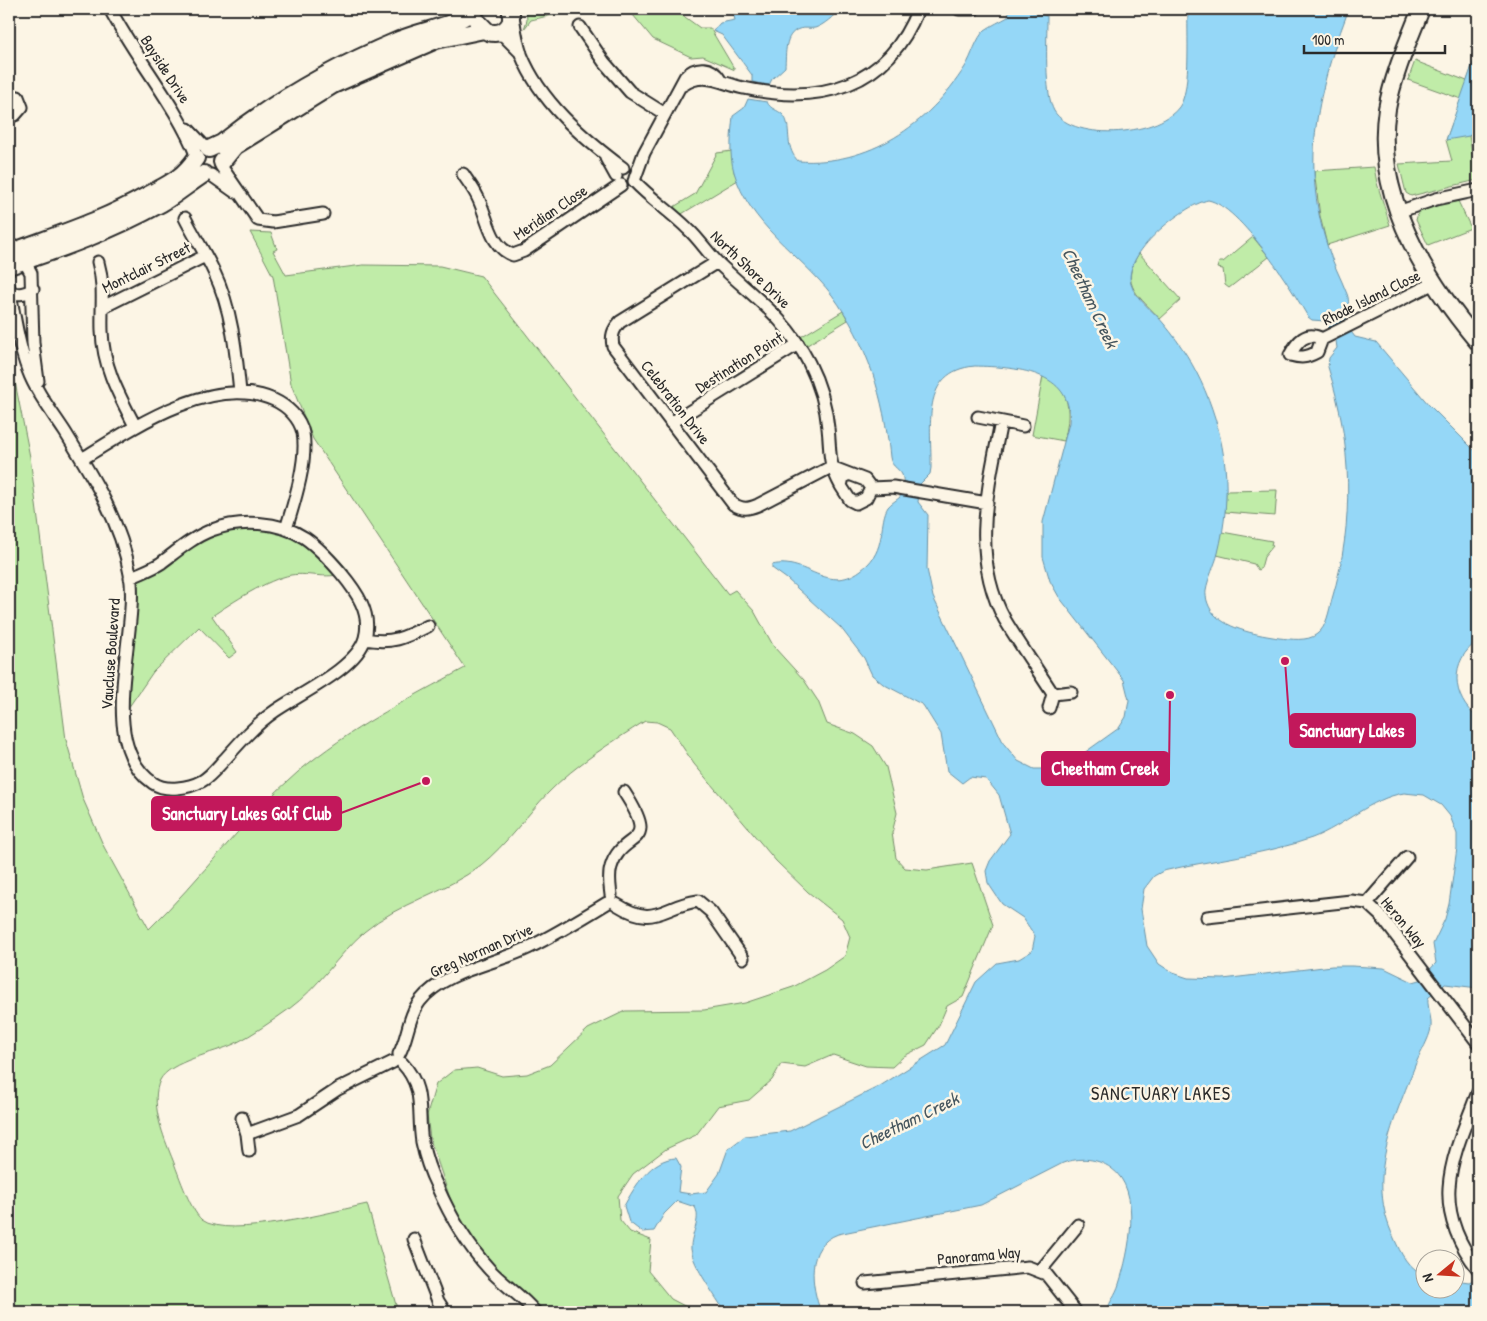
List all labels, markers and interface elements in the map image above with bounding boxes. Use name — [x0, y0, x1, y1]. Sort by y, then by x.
scale bar — [1304, 22, 1446, 54]
text: 100 m — [1312, 29, 1345, 50]
street label: Bayside Drive — [136, 31, 197, 108]
street label: Meridian Close — [509, 179, 592, 245]
street label: North Shore Drive — [706, 225, 796, 313]
street label: Montclair Street — [98, 236, 194, 298]
water label: Cheetham Creek — [1056, 244, 1125, 353]
street label: Rhode Island Close — [1318, 264, 1424, 330]
street label: Destination Point — [691, 326, 787, 398]
street label: Celebration Drive — [636, 355, 716, 449]
street label: Vaucluse Boulevard — [95, 598, 125, 710]
callout: Sanctuary Lakes — [1290, 714, 1415, 747]
text: Sanctuary Lakes — [1300, 718, 1405, 744]
callout: Cheetham Creek — [1042, 752, 1169, 785]
text: Cheetham Creek — [1051, 756, 1159, 781]
callout: Sanctuary Lakes Golf Club — [152, 797, 341, 830]
text: Sanctuary Lakes Golf Club — [162, 801, 332, 827]
street label: Heron Way — [1376, 892, 1432, 952]
street label: Greg Norman Drive — [426, 917, 536, 982]
district label: SANCTUARY LAKES — [1091, 1081, 1231, 1106]
water label: Cheetham Creek — [855, 1085, 964, 1155]
street label: Panorama Way — [936, 1240, 1022, 1270]
north arrow — [1414, 1248, 1464, 1298]
text: N — [1417, 1271, 1437, 1285]

